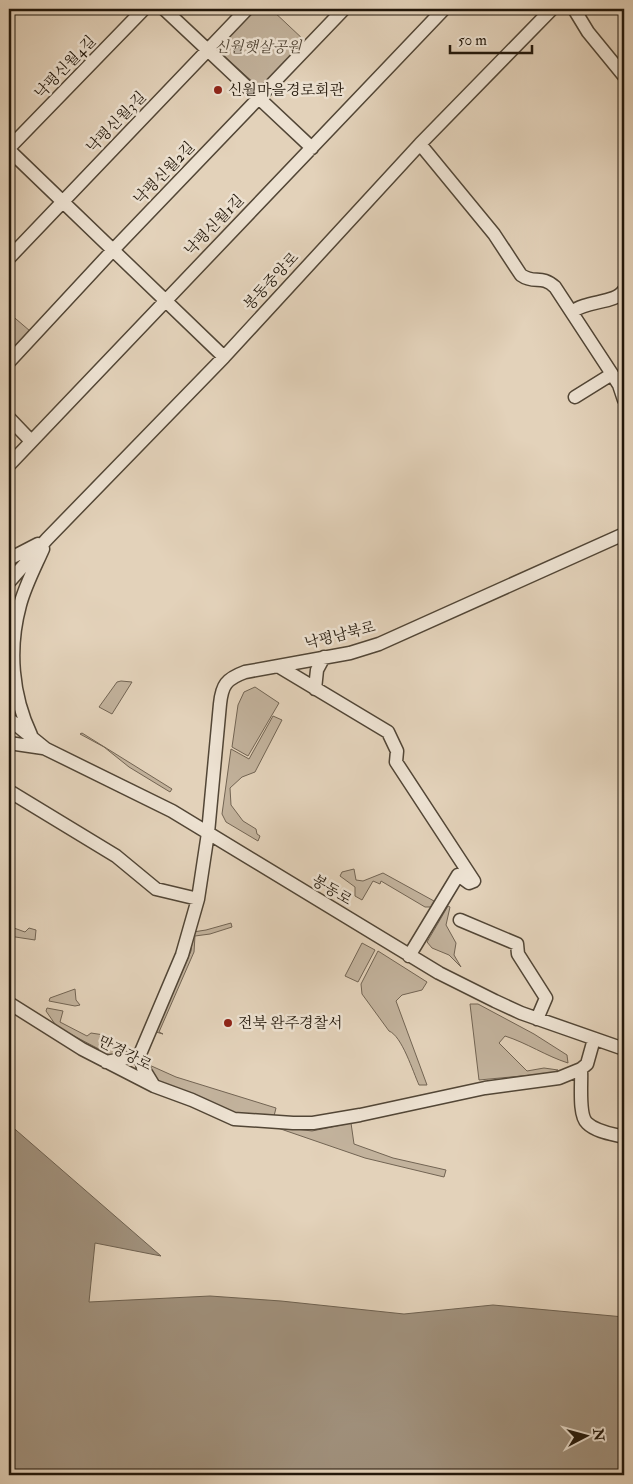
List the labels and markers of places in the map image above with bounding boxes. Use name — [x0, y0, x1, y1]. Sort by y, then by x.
place label: 신월마을경로회관 — [228, 81, 344, 100]
marker: 신월마을경로회관 — [212, 84, 224, 96]
place label: 전북 완주경찰서 — [238, 1014, 343, 1033]
marker: 전북 완주경찰서 — [222, 1017, 234, 1029]

